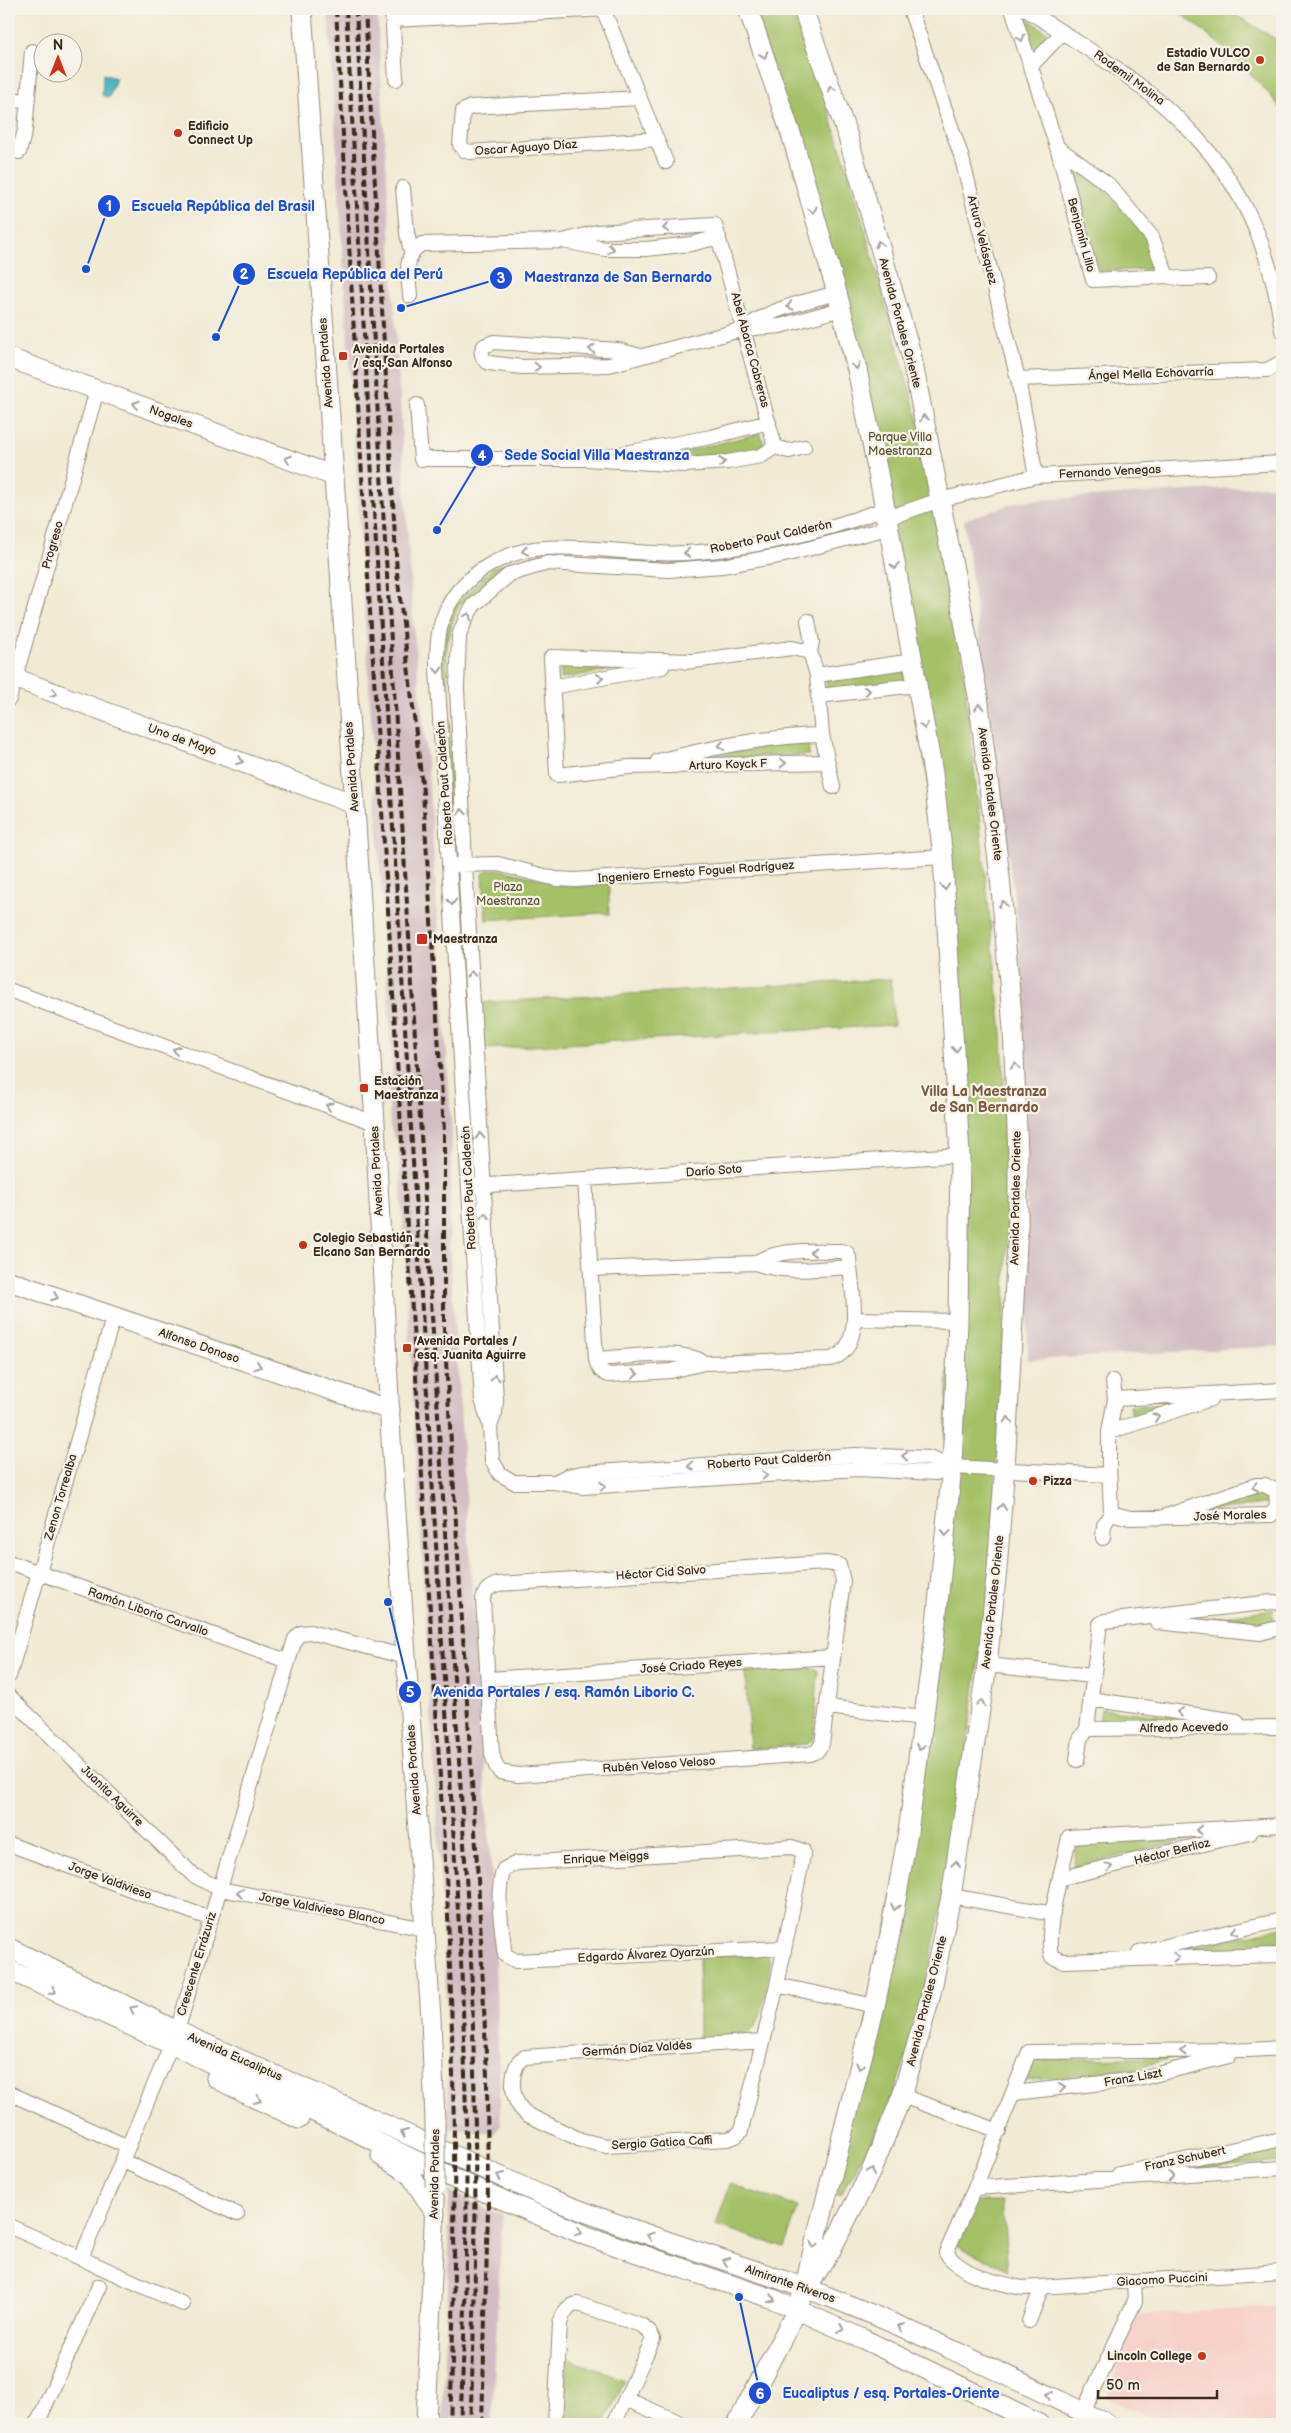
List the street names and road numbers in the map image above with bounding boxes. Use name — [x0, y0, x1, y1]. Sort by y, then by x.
street label: Rodemil Molina — [1091, 47, 1168, 109]
street label: Oscar Aguayo Díaz — [474, 137, 578, 159]
street label: Arturo Velásquez — [964, 194, 1000, 286]
street label: Benjamín Lillo — [1064, 196, 1098, 274]
street label: Avenida Portales Oriente — [875, 256, 925, 390]
street label: Abel Abarca Cabreras — [727, 291, 773, 409]
street label: Avenida Portales — [315, 317, 337, 409]
street label: Ángel Mella Echavarría — [1088, 362, 1214, 384]
street label: Nogales — [147, 402, 195, 432]
street label: Fernando Venegas — [1059, 462, 1162, 482]
street label: Roberto Paut Calderón — [709, 517, 833, 557]
street label: Progreso — [39, 519, 67, 571]
street label: Roberto Paut Calderón — [433, 720, 457, 845]
street label: Uno de Mayo — [146, 721, 219, 759]
street label: Avenida Portales — [341, 721, 363, 813]
street label: Avenida Portales Oriente — [974, 726, 1006, 862]
street label: Arturo Koyck F — [689, 756, 768, 774]
street label: Ingeniero Ernesto Foguel Rodríguez — [597, 858, 795, 886]
street label: Avenida Portales — [367, 1125, 387, 1217]
street label: Roberto Paut Calderón — [458, 1125, 480, 1250]
street label: Avenida Portales Oriente — [1007, 1131, 1025, 1265]
street label: Darío Soto — [685, 1162, 743, 1180]
street label: Alfonso Donoso — [157, 1325, 242, 1367]
street label: Roberto Paut Calderón — [707, 1449, 832, 1473]
street label: Zenon Torrealba — [41, 1452, 81, 1543]
street label: José Morales — [1193, 1507, 1267, 1525]
street label: Avenida Portales Oriente — [979, 1534, 1007, 1670]
street label: Héctor Cid Salvo — [615, 1562, 707, 1584]
street label: Ramón Liborio Carvallo — [86, 1584, 211, 1640]
street label: José Criado Reyes — [640, 1655, 742, 1677]
street label: Alfredo Acevedo — [1139, 1720, 1229, 1736]
street label: Avenida Portales — [403, 1724, 425, 1816]
street label: Rubén Veloso Veloso — [602, 1754, 716, 1776]
street label: Juanita Aguirre — [77, 1762, 147, 1830]
street label: Héctor Berlioz — [1132, 1835, 1212, 1869]
street label: Enrique Meiggs — [563, 1848, 649, 1868]
street label: Jorge Valdivieso — [66, 1859, 154, 1903]
street label: Jorge Valdivieso Blanco — [258, 1889, 387, 1929]
street label: Crescente Errázuriz — [174, 1910, 220, 2018]
street label: Avenida Portales Oriente — [903, 1934, 951, 2068]
street label: Edgardo Álvarez Oyarzún — [577, 1942, 715, 1966]
street label: Avenida Eucaliptus — [185, 2029, 285, 2085]
street label: Germán Díaz Valdés — [582, 2038, 692, 2060]
street label: Franz Liszt — [1103, 2065, 1164, 2090]
street label: Avenida Portales — [427, 2129, 443, 2219]
street label: Sergio Gatica Caffi — [611, 2133, 713, 2153]
street label: Franz Schubert — [1143, 2143, 1227, 2175]
street label: Almirante Riveros — [743, 2262, 837, 2307]
street label: Giacomo Puccini — [1116, 2270, 1208, 2290]

